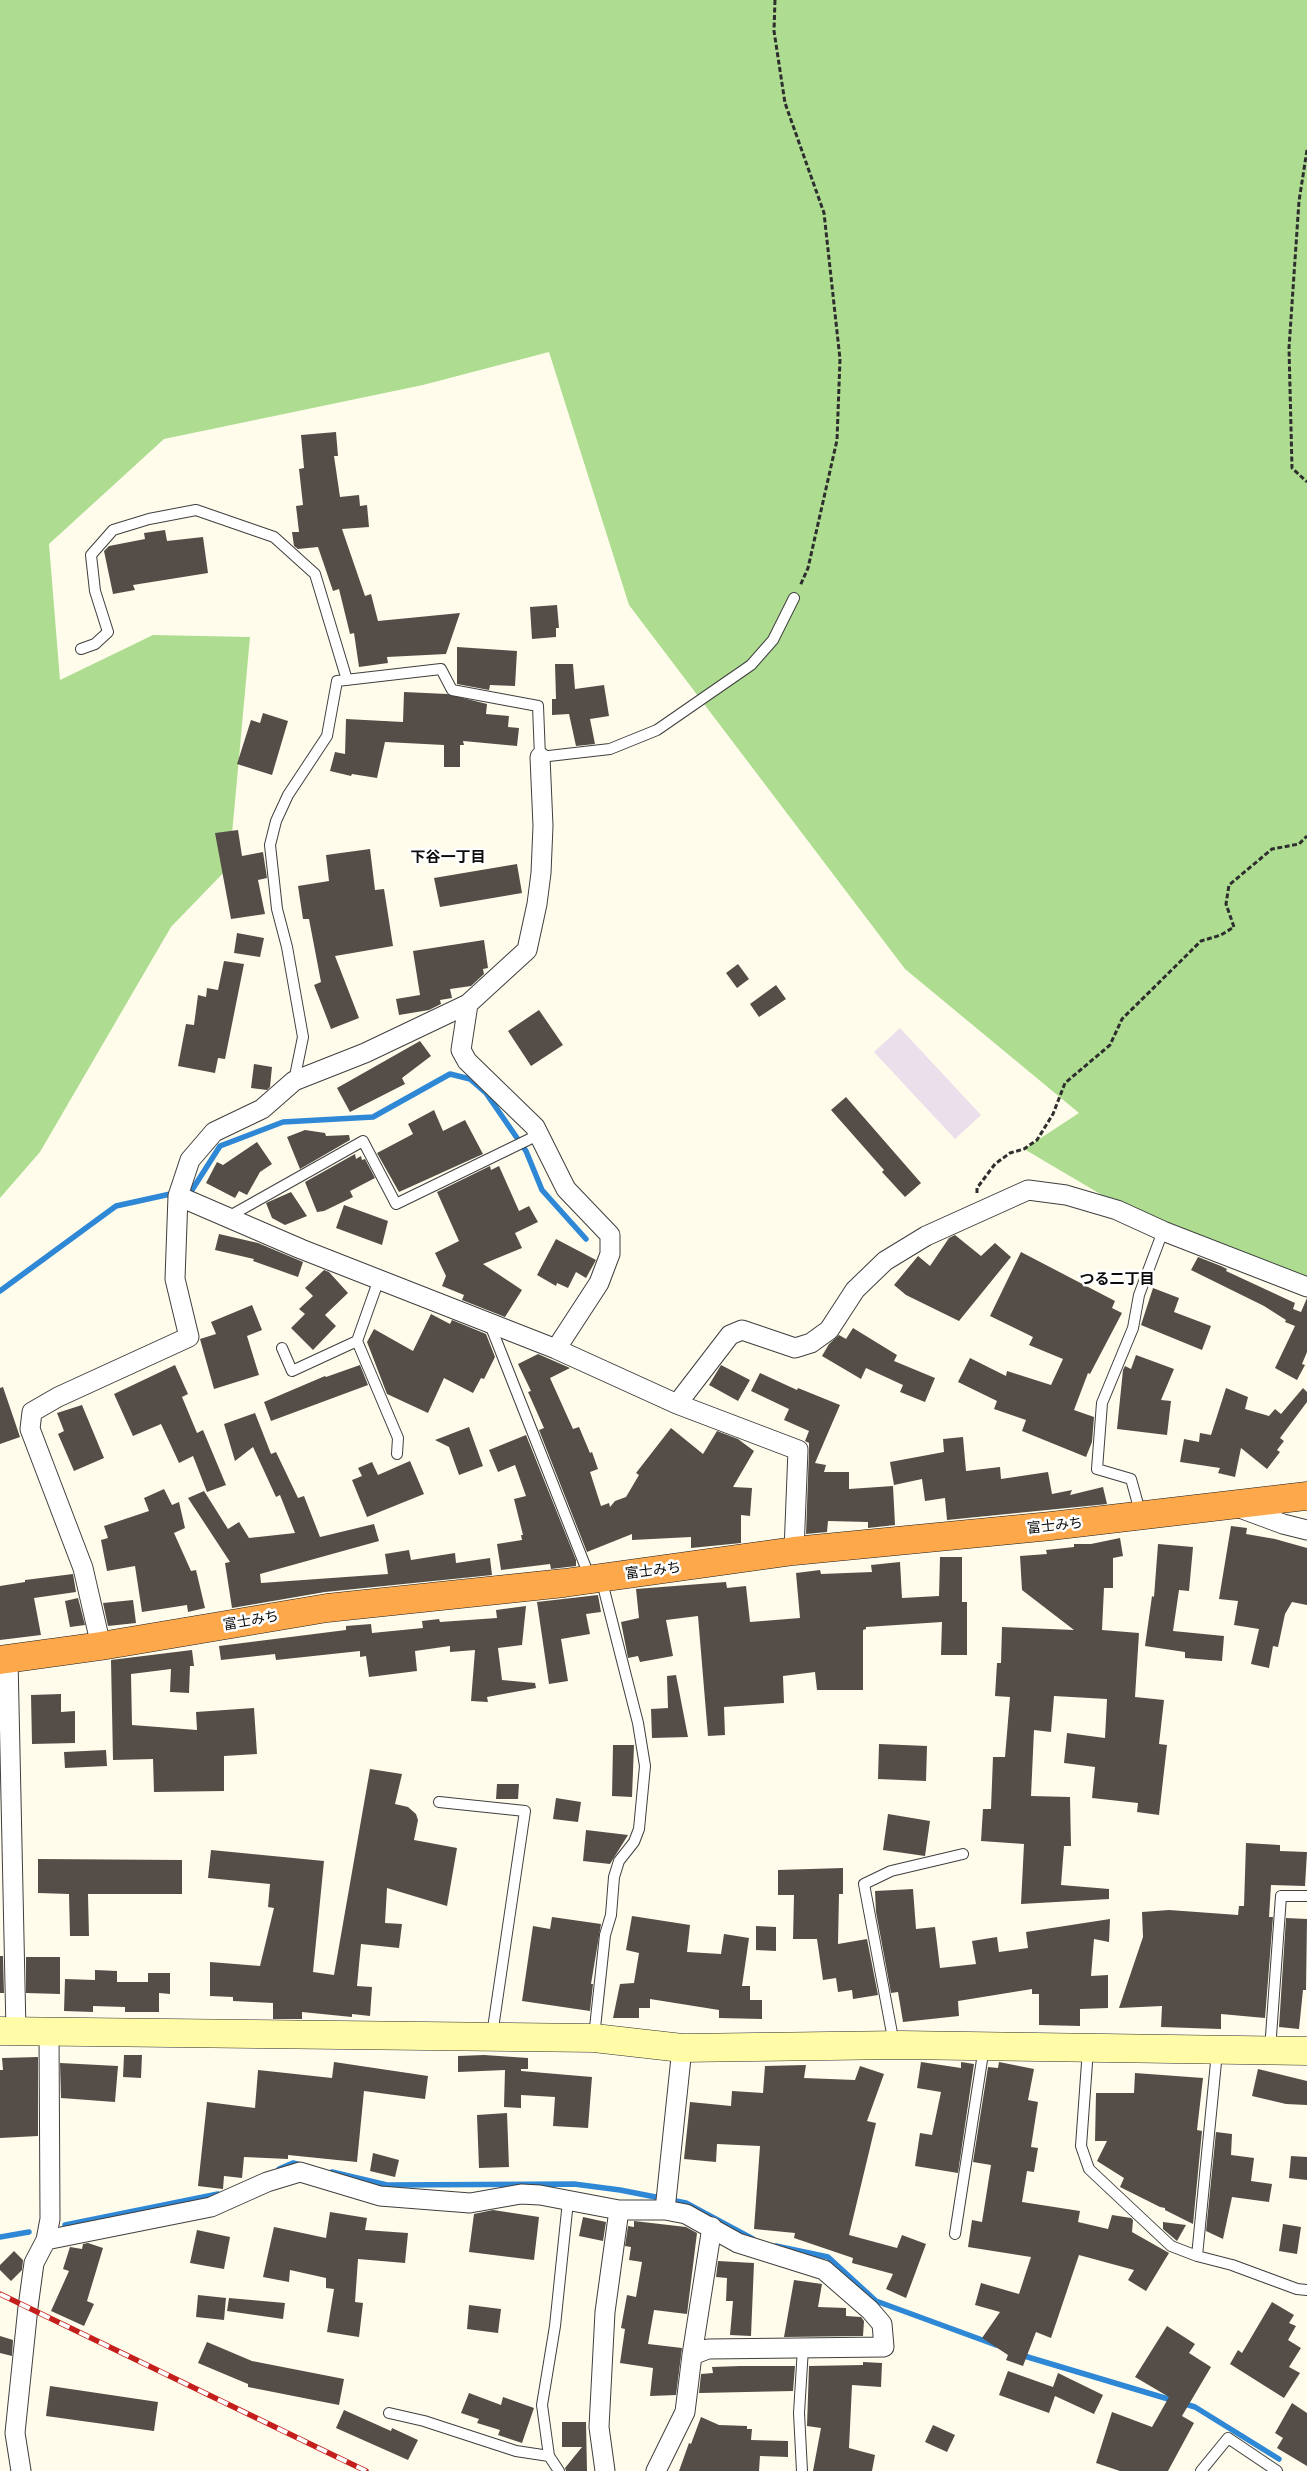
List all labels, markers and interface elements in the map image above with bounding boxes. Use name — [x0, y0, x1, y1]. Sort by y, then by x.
district label: 下谷一丁目 — [411, 849, 485, 867]
district label: つる二丁目 — [1080, 1271, 1154, 1289]
street label: 富士みち — [1026, 1515, 1084, 1537]
street label: 富士みち — [624, 1559, 682, 1583]
street label: 富士みち — [222, 1608, 280, 1634]

